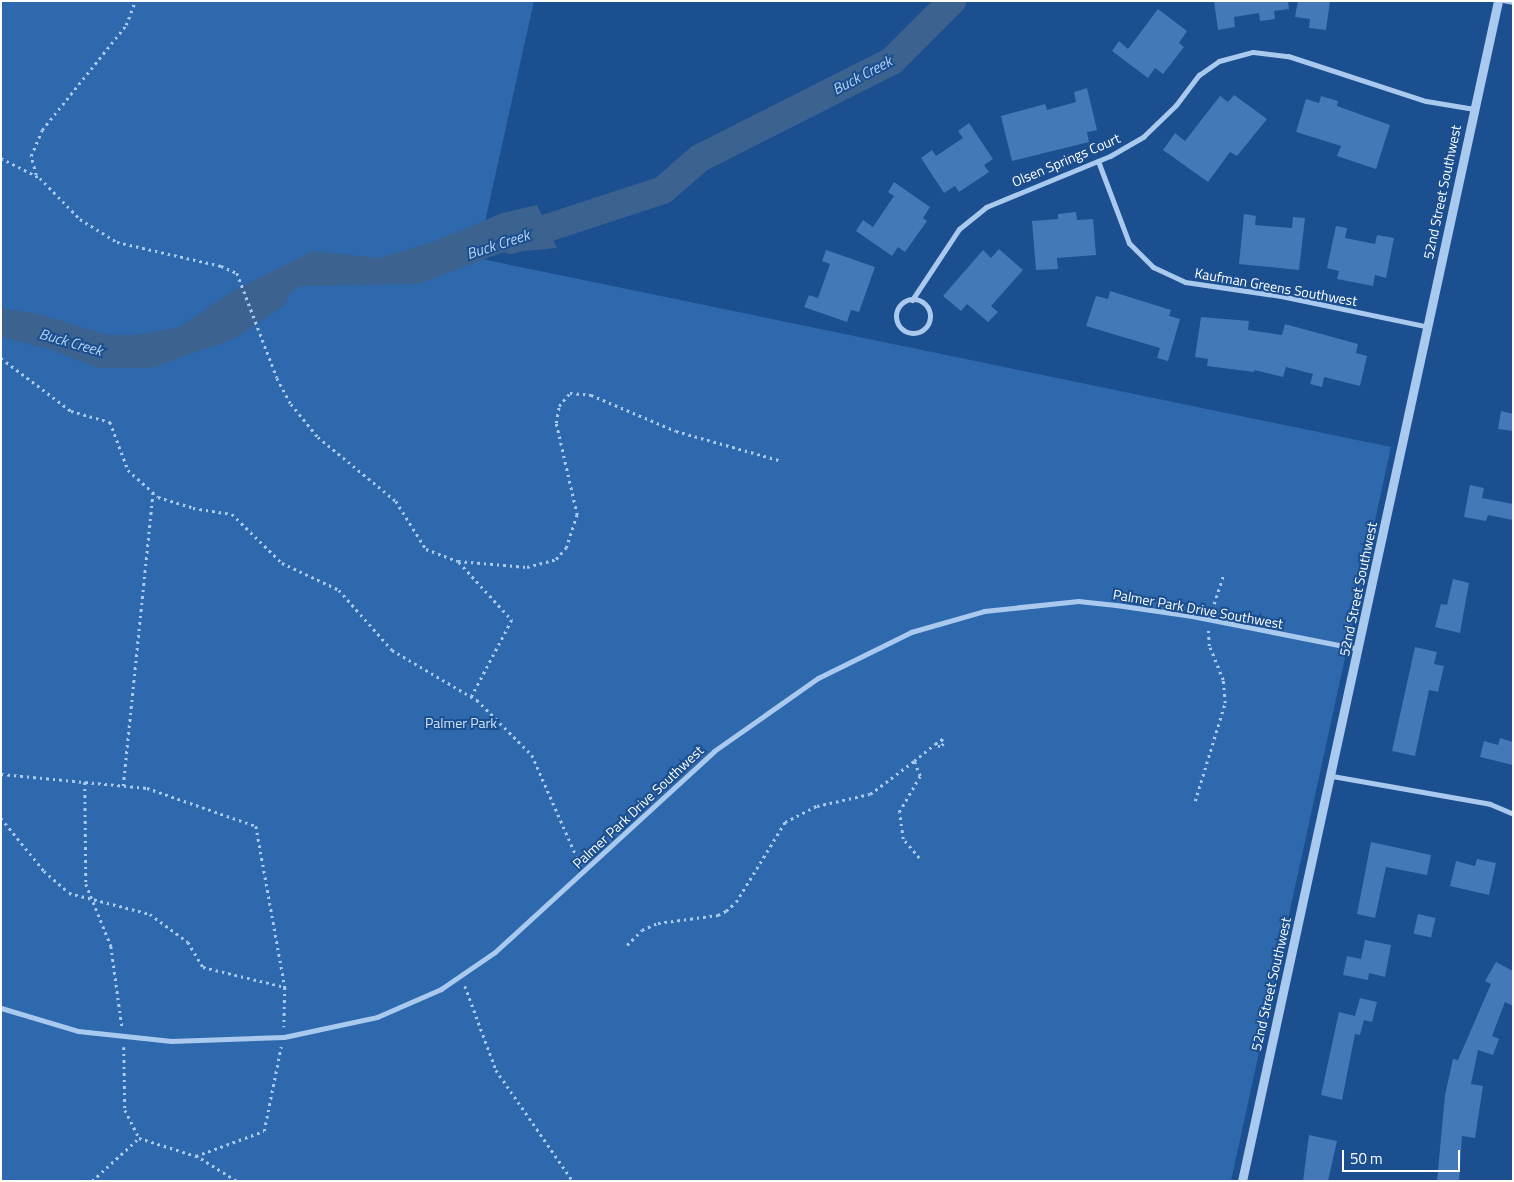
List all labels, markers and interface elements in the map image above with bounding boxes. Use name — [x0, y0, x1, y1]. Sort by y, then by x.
water label: Buck Creek — [829, 52, 895, 98]
street label: 52nd Street Southwest — [1420, 123, 1464, 261]
street label: Olsen Springs Court — [1009, 130, 1123, 190]
water label: Buck Creek — [464, 225, 532, 263]
street label: Kaufman Greens Southwest — [1193, 264, 1359, 310]
water label: Buck Creek — [37, 324, 105, 360]
street label: 52nd Street Southwest — [1336, 520, 1380, 658]
street label: Palmer Park Drive Southwest — [1112, 586, 1284, 632]
park label: Palmer Park — [425, 715, 497, 731]
street label: Palmer Park Drive Southwest — [569, 742, 707, 872]
street label: 52nd Street Southwest — [1247, 916, 1295, 1052]
scale bar — [1344, 1140, 1462, 1172]
text: 50 m — [1350, 1147, 1383, 1170]

